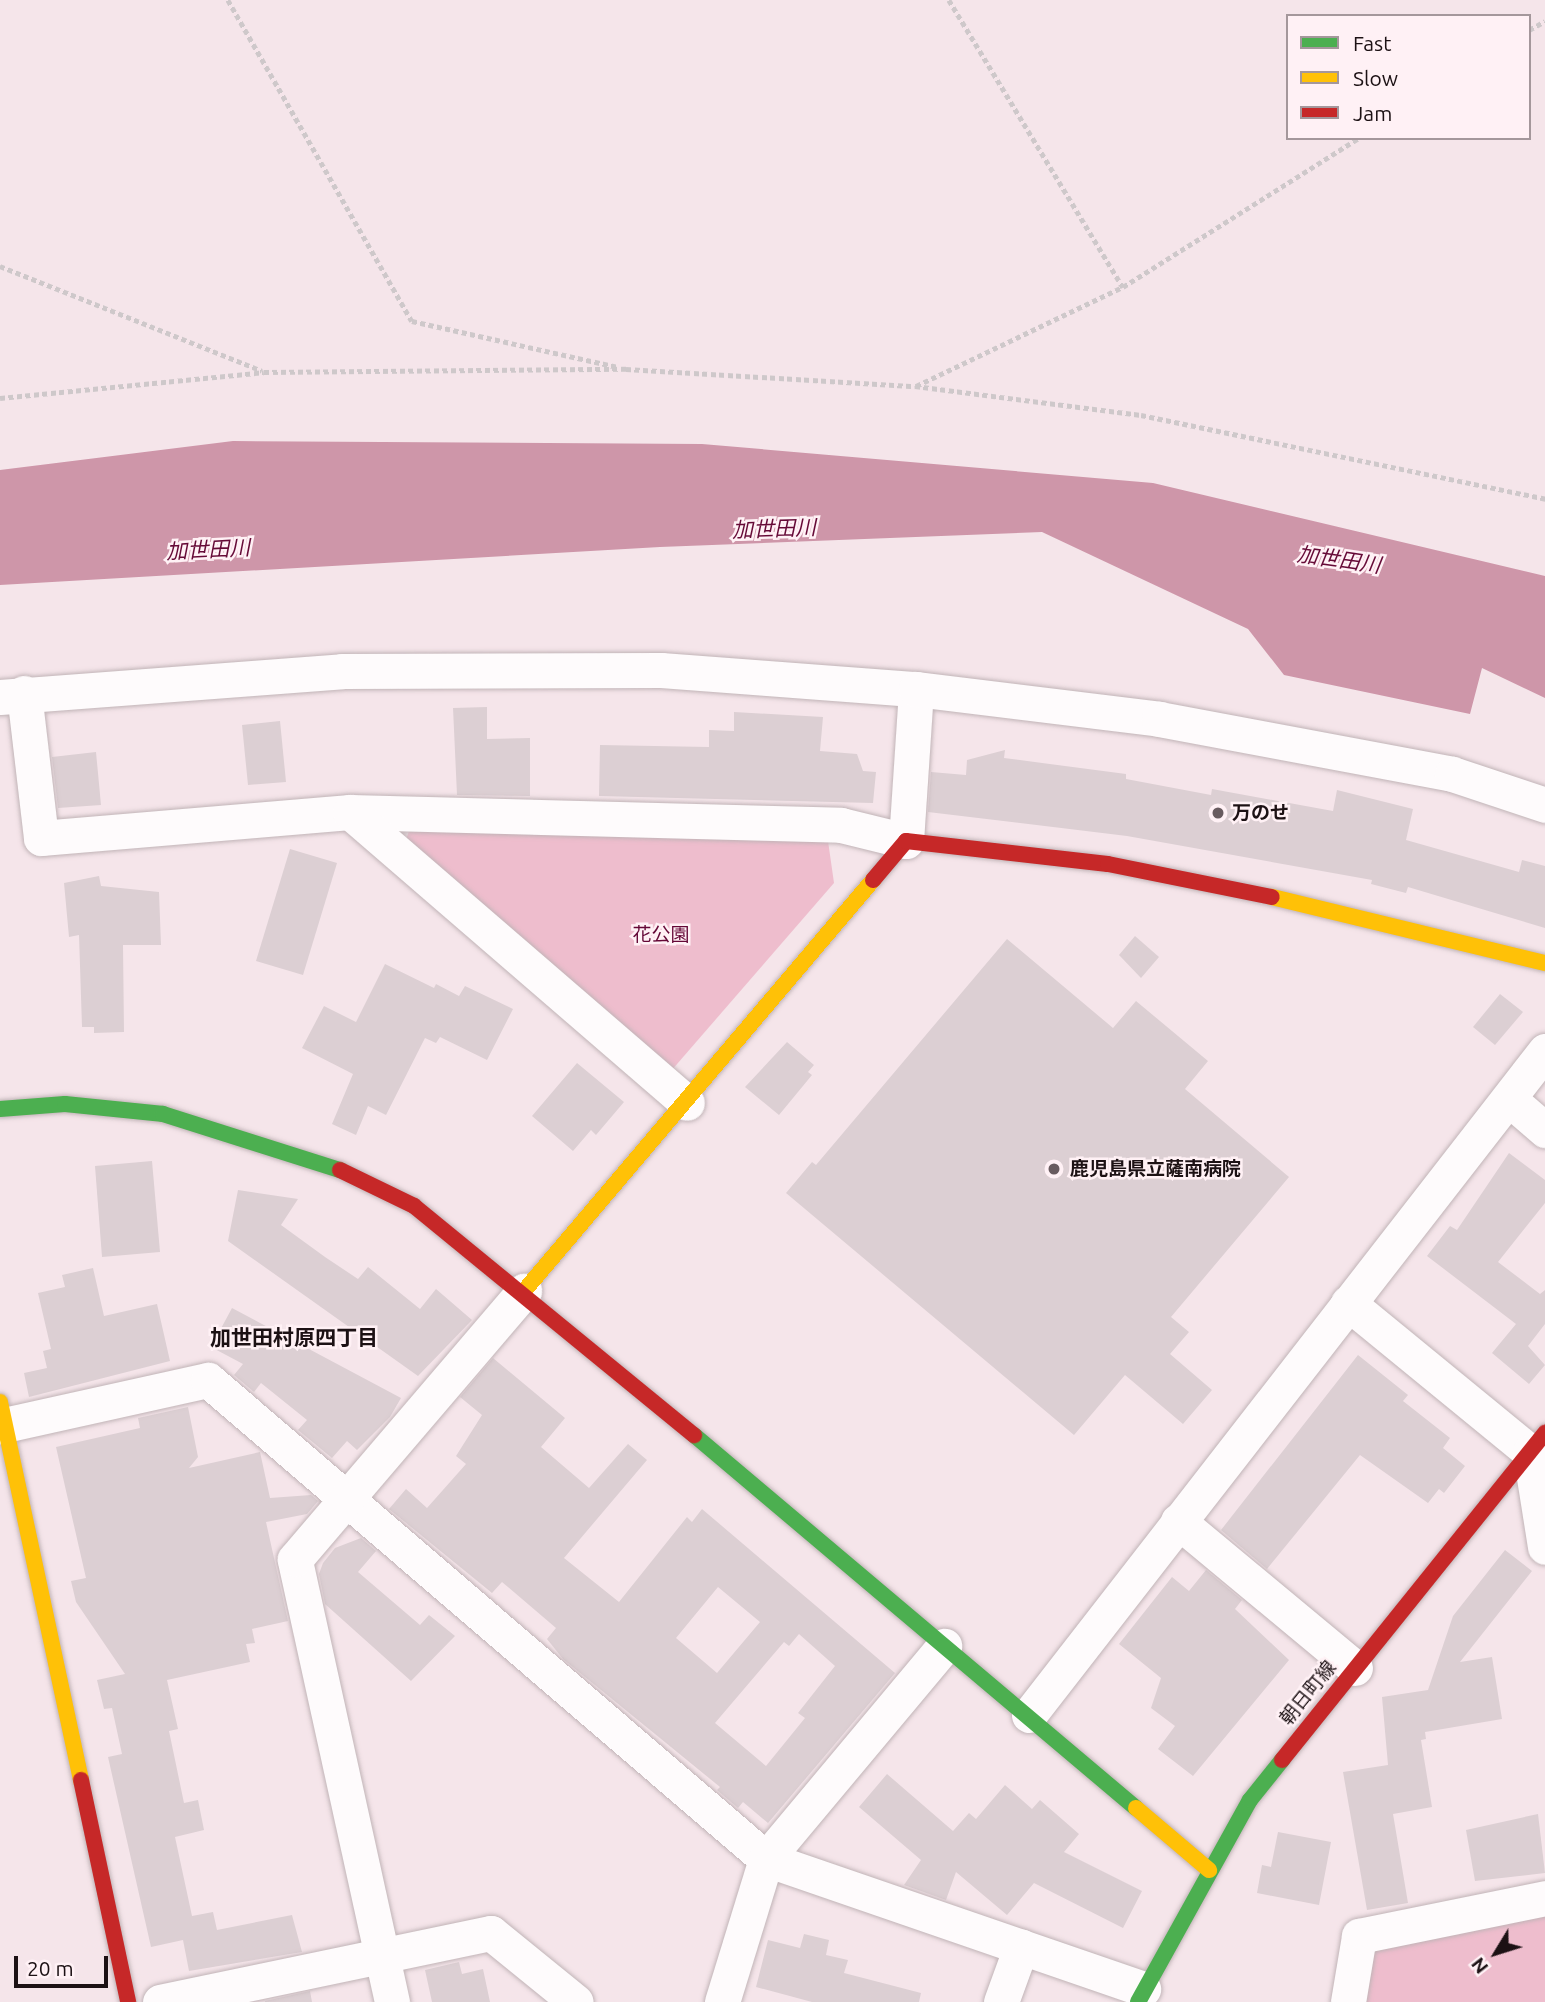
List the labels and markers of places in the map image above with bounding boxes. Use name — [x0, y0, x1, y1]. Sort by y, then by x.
place label: 万のせ — [1232, 802, 1289, 824]
marker: 万のせ — [1210, 805, 1226, 821]
place label: 鹿児島県立薩南病院 — [1070, 1158, 1241, 1180]
marker: 鹿児島県立薩南病院 — [1044, 1159, 1064, 1179]

